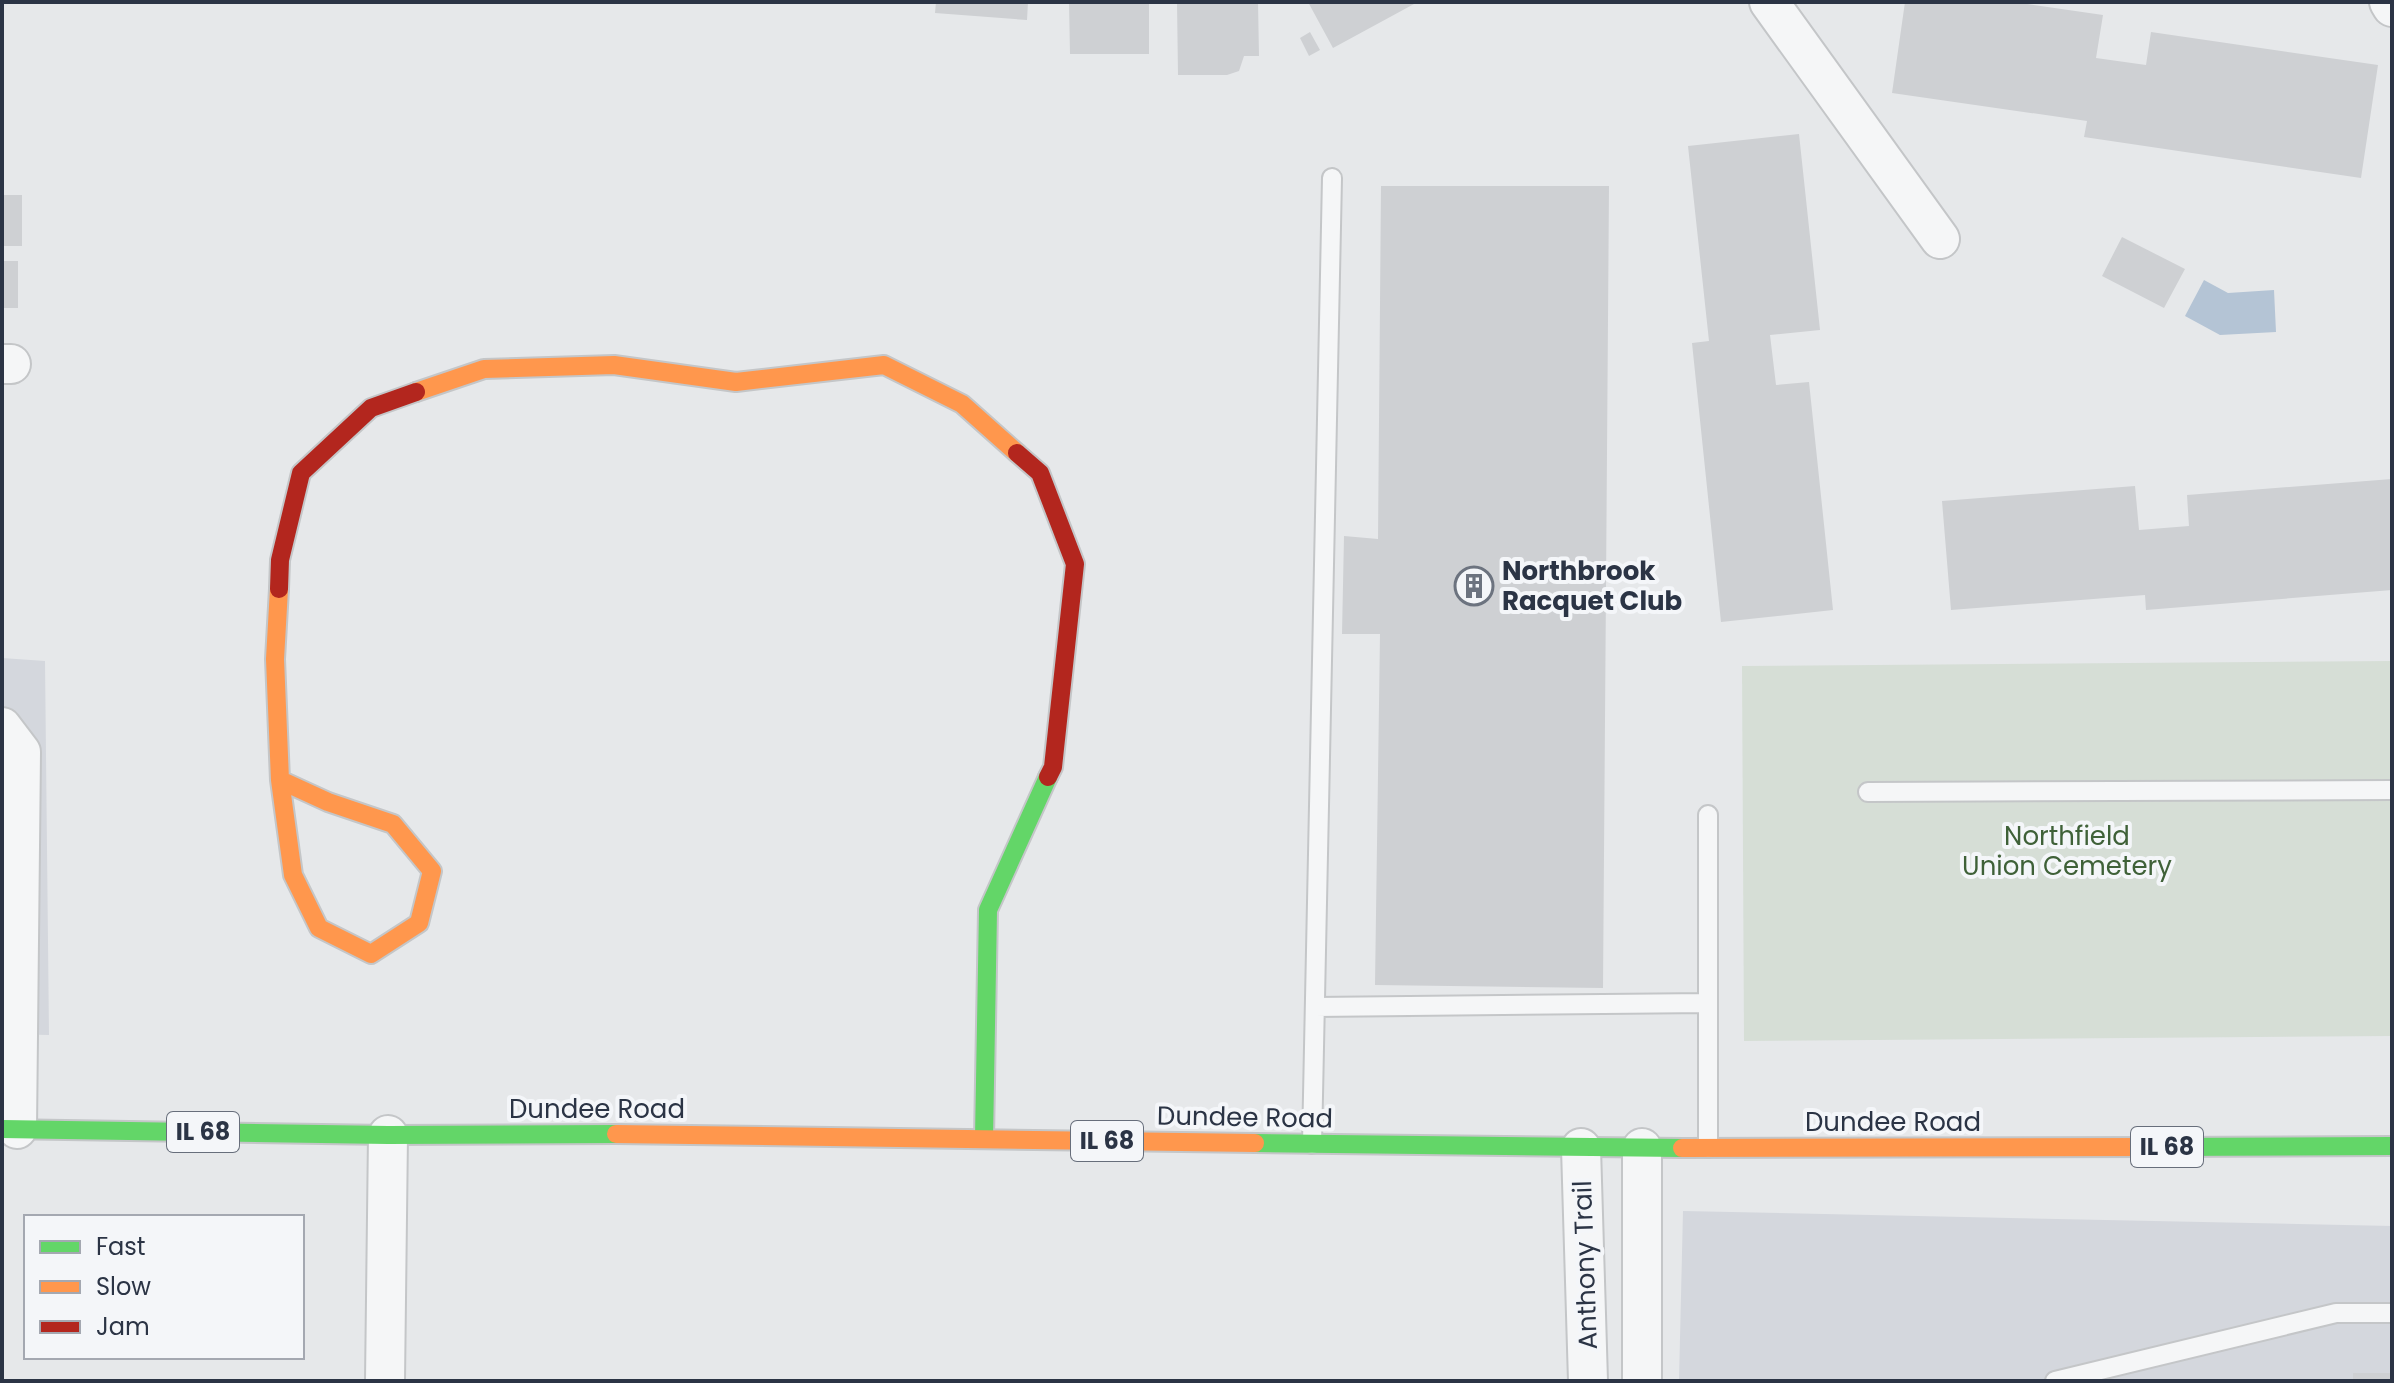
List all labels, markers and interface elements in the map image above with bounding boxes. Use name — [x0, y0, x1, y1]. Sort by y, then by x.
place label: Northbrook Racquet Club — [1502, 553, 1682, 619]
building icon: Northbrook Racquet Club — [1453, 565, 1495, 607]
park label: Northfield Union Cemetery — [1962, 818, 2172, 884]
street label: Dundee Road — [509, 1091, 685, 1127]
street label: Dundee Road — [1157, 1097, 1333, 1137]
street label: Dundee Road — [1805, 1104, 1981, 1140]
road number: IL 68 — [167, 1112, 239, 1152]
road number: IL 68 — [1071, 1121, 1143, 1161]
road number: IL 68 — [2131, 1127, 2203, 1167]
street label: Anthony Trail — [1564, 1180, 1606, 1350]
legend — [24, 1215, 304, 1359]
text: Fast — [96, 1230, 146, 1263]
text: Slow — [96, 1270, 151, 1303]
text: Jam — [96, 1310, 150, 1343]

